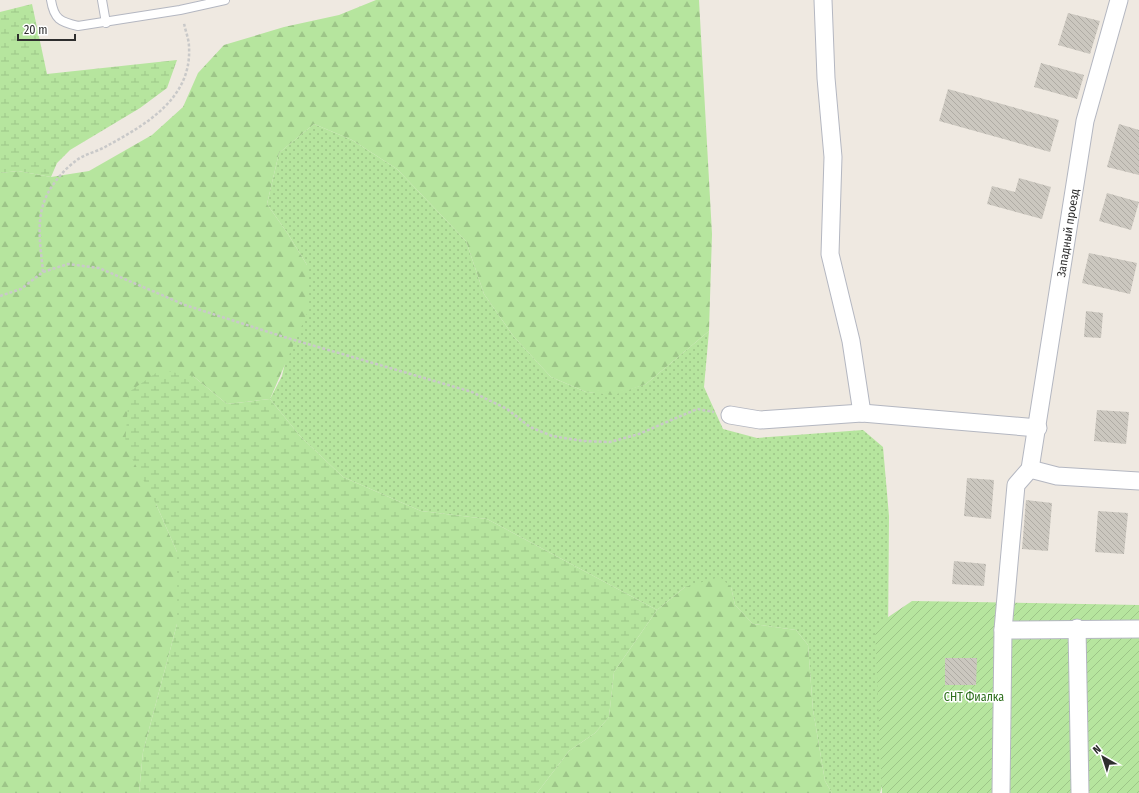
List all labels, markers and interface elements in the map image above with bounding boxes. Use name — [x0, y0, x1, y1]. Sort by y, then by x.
scale bar — [18, 16, 75, 42]
text: 20 m — [24, 23, 48, 37]
street label: Западный проезд — [1054, 188, 1082, 278]
park label: СНТ Фиалка — [944, 690, 1004, 704]
north arrow — [1083, 737, 1123, 777]
text: N — [1090, 742, 1104, 757]

